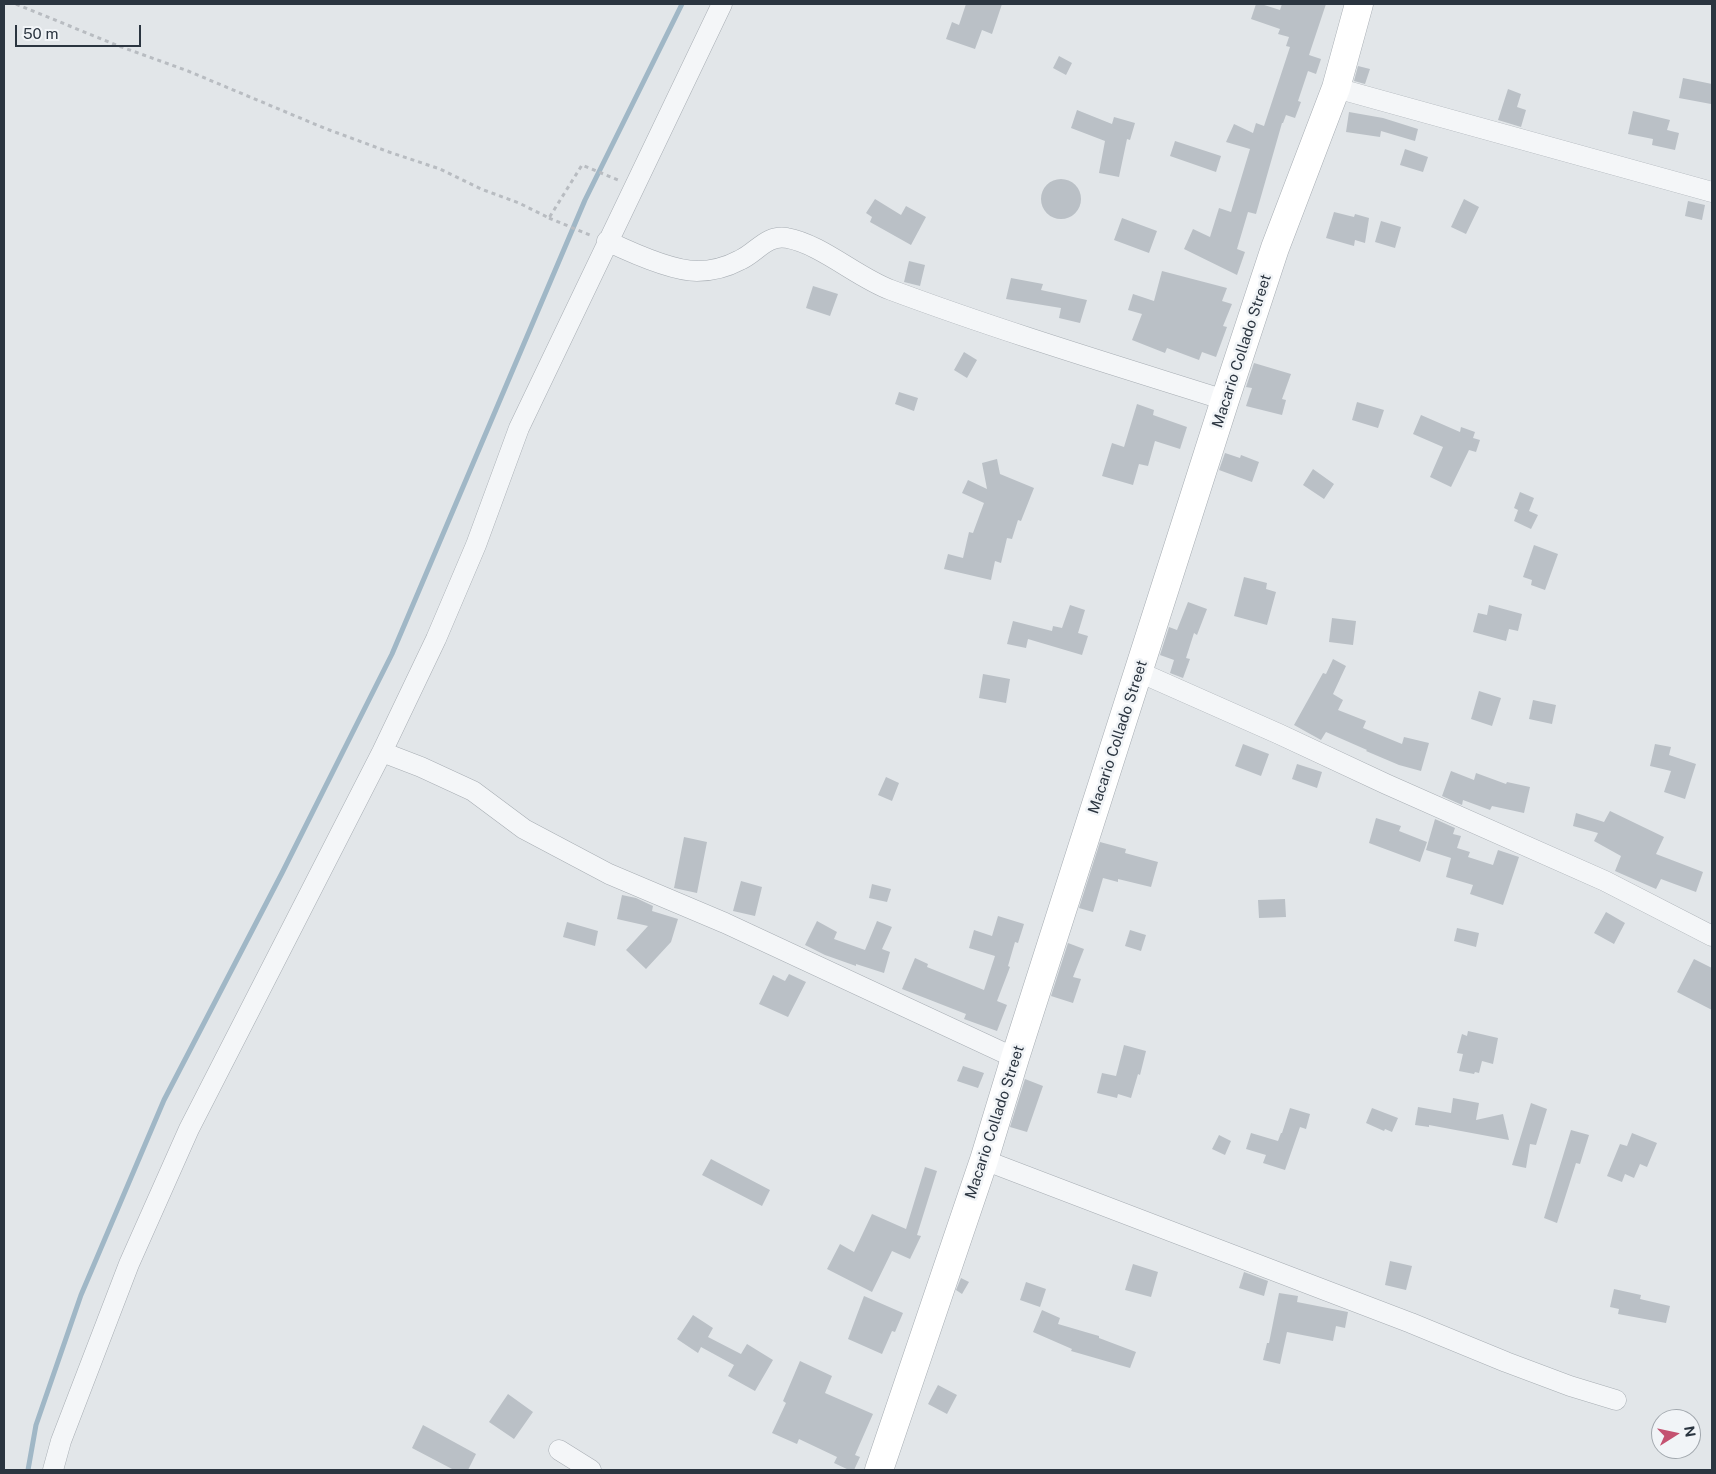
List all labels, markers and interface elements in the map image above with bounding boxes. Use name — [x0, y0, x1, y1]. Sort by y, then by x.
scale bar — [18, 15, 144, 47]
text: 50 m — [23, 25, 58, 42]
street label: Macario Collado Street — [1209, 272, 1275, 430]
street label: Macario Collado Street — [1085, 658, 1151, 816]
street label: Macario Collado Street — [962, 1043, 1028, 1201]
north arrow — [1651, 1409, 1701, 1459]
text: N — [1681, 1425, 1699, 1438]

